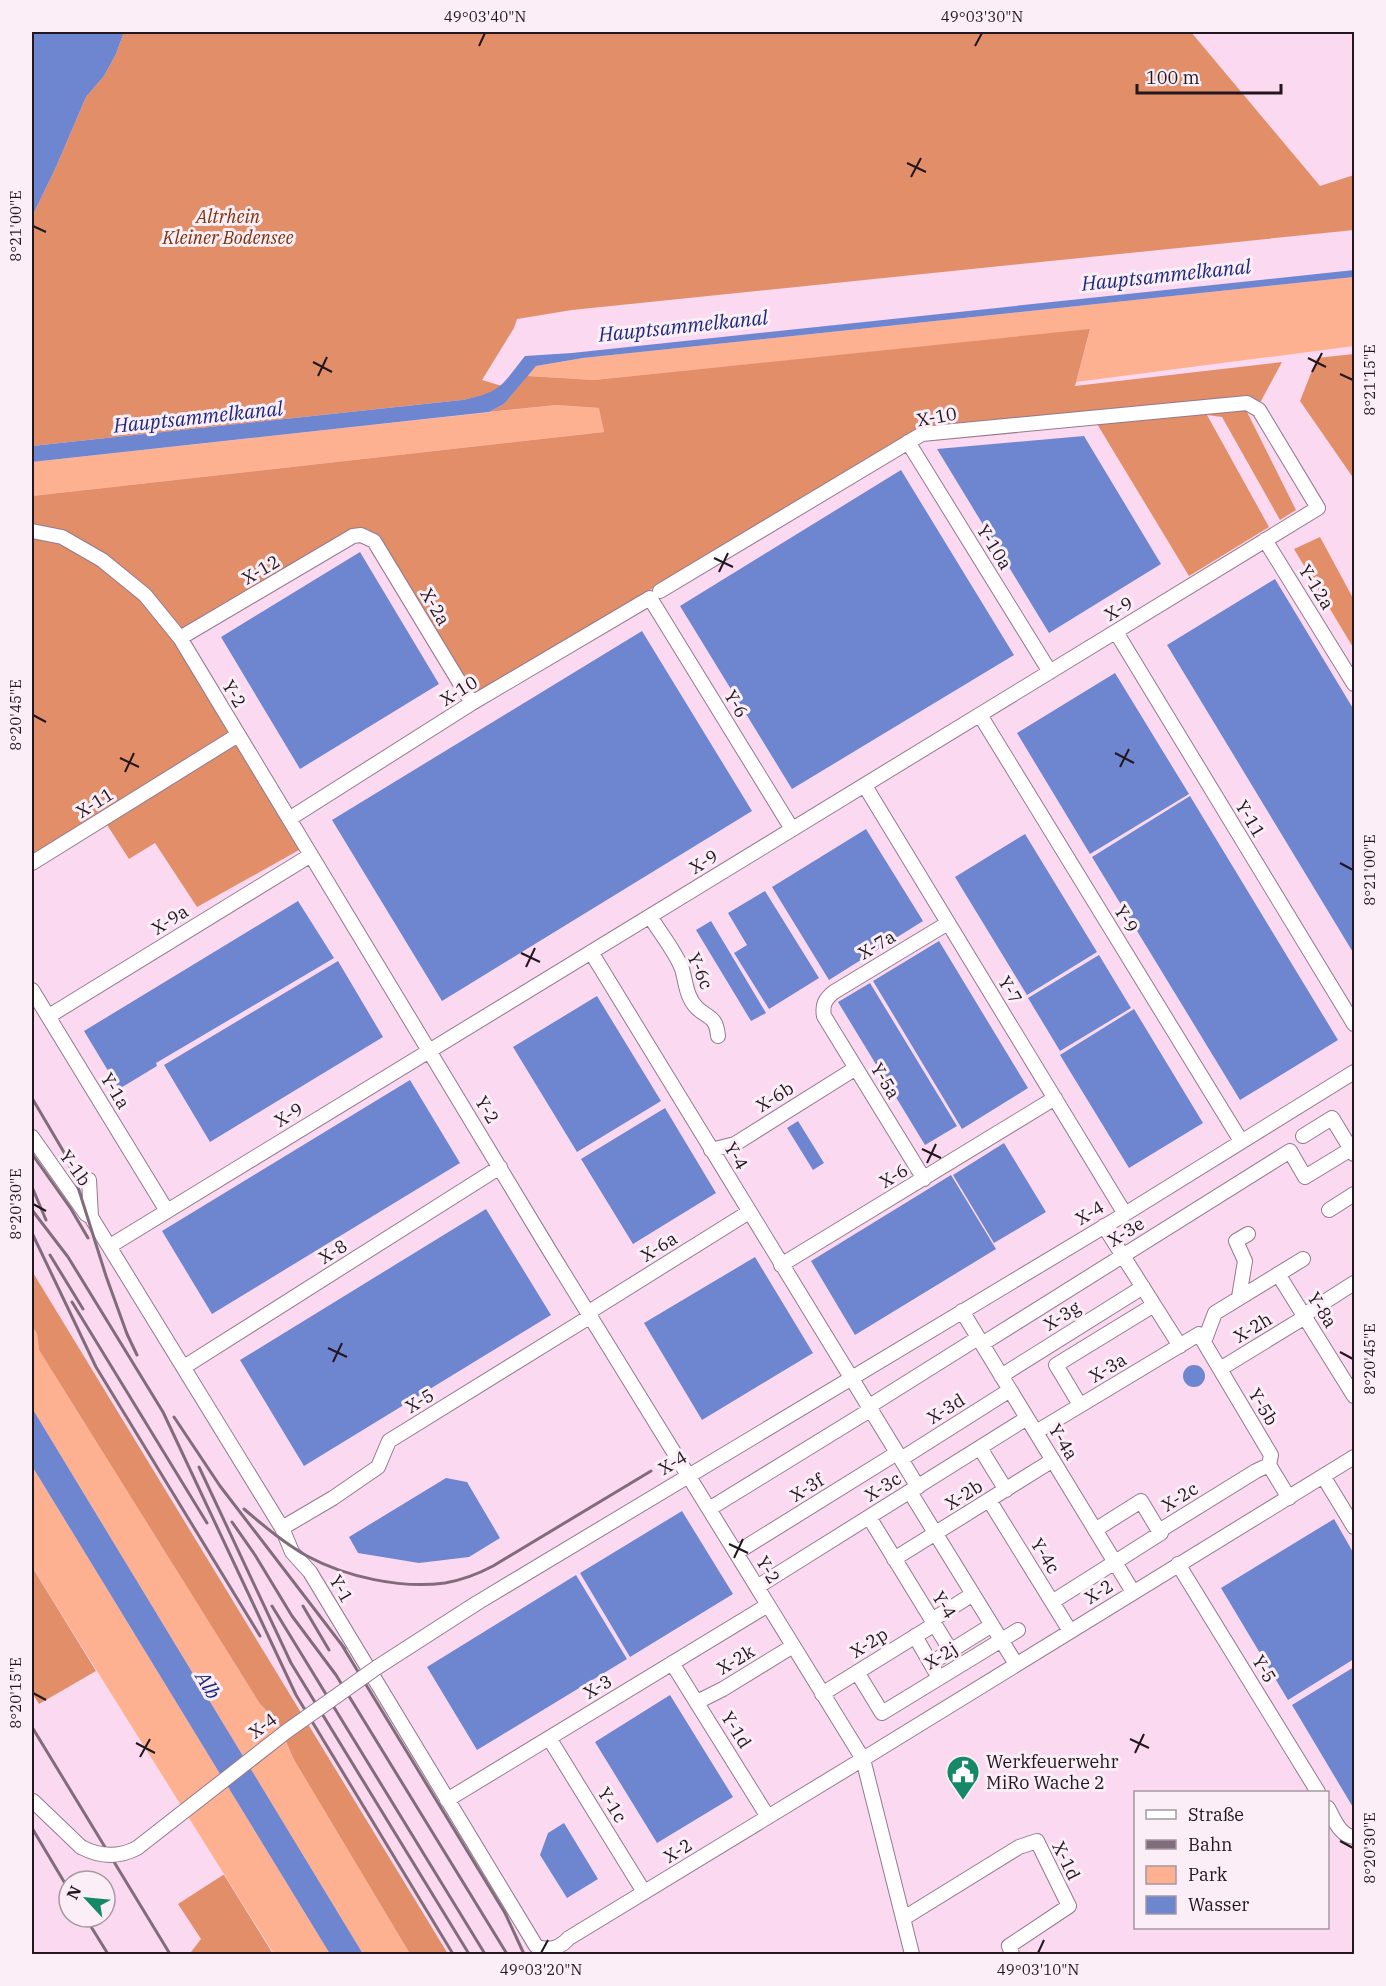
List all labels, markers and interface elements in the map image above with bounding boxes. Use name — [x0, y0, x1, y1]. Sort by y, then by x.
text: 49°03'40"N — [444, 7, 526, 26]
text: 49°03'30"N — [941, 7, 1023, 26]
scale bar — [1137, 57, 1281, 95]
text: 100 m — [1146, 66, 1200, 89]
text: 8°21'00"E — [6, 190, 25, 262]
park label: Altrhein Kleiner Bodensee — [161, 205, 294, 249]
water label: Hauptsammelkanal — [1079, 252, 1252, 297]
water label: Hauptsammelkanal — [596, 303, 769, 348]
text: 8°21'15"E — [1360, 344, 1379, 416]
water label: Hauptsammelkanal — [111, 394, 284, 439]
street label: X-10 — [915, 402, 959, 431]
street label: Y-10a — [972, 520, 1017, 574]
street label: X-12 — [238, 550, 284, 590]
street label: Y-12a — [1294, 560, 1339, 614]
street label: X-2a — [416, 584, 455, 630]
street label: X-9 — [1100, 591, 1137, 626]
street label: X-10 — [436, 670, 482, 711]
street label: Y-2 — [217, 676, 252, 712]
text: 8°20'45"E — [6, 679, 25, 751]
street label: Y-6 — [719, 686, 754, 722]
street label: X-11 — [72, 782, 118, 823]
street label: Y-11 — [1230, 796, 1270, 841]
text: 8°21'00"E — [1360, 834, 1379, 906]
street label: X-9 — [685, 844, 722, 879]
street label: X-9a — [147, 899, 193, 940]
street label: Y-9 — [1109, 901, 1144, 937]
street label: X-7a — [854, 925, 900, 964]
street label: Y-6c — [683, 949, 718, 993]
street label: Y-7 — [993, 972, 1028, 1008]
street label: Y-5a — [866, 1058, 905, 1103]
street label: Y-1a — [96, 1068, 135, 1113]
street label: X-6b — [752, 1076, 798, 1117]
street label: Y-2 — [470, 1092, 505, 1128]
street label: X-9 — [270, 1097, 307, 1132]
street label: Y-4 — [719, 1138, 754, 1174]
street label: Y-1b — [55, 1145, 96, 1190]
street label: X-6 — [875, 1158, 912, 1193]
text: 8°20'30"E — [6, 1168, 25, 1240]
street label: X-4 — [1071, 1195, 1108, 1230]
street label: X-3e — [1103, 1212, 1148, 1252]
street label: X-6a — [636, 1226, 682, 1267]
street label: X-8 — [314, 1234, 351, 1269]
street label: Y-8a — [1303, 1287, 1342, 1332]
street label: X-3g — [1039, 1295, 1085, 1336]
street label: X-2h — [1229, 1307, 1276, 1348]
text: 8°20'45"E — [1360, 1323, 1379, 1395]
street label: X-3a — [1085, 1348, 1131, 1387]
street label: X-5 — [401, 1383, 438, 1418]
street label: Y-5b — [1243, 1384, 1283, 1429]
street label: X-3d — [923, 1388, 969, 1429]
street label: Y-4a — [1044, 1419, 1083, 1464]
street label: X-4 — [654, 1445, 691, 1480]
street label: X-3f — [786, 1467, 829, 1507]
street label: X-3c — [860, 1467, 905, 1507]
street label: X-2b — [941, 1474, 987, 1515]
street label: X-2c — [1157, 1477, 1202, 1517]
street label: Y-4c — [1026, 1534, 1065, 1578]
street label: Y-2 — [751, 1552, 786, 1588]
street label: Y-1 — [324, 1571, 358, 1607]
street label: X-2 — [1080, 1574, 1117, 1609]
street label: Y-4 — [927, 1587, 962, 1623]
street label: X-2p — [846, 1622, 892, 1663]
street label: X-2j — [920, 1637, 962, 1675]
street label: X-2k — [713, 1639, 759, 1680]
street label: Y-5 — [1247, 1651, 1282, 1687]
text: 8°20'15"E — [6, 1657, 25, 1729]
water label: Alb — [188, 1664, 227, 1704]
street label: X-3 — [579, 1669, 616, 1704]
street label: Y-1d — [716, 1707, 757, 1753]
street label: X-4 — [244, 1708, 281, 1744]
place label: Werkfeuerwehr MiRo Wache 2 — [986, 1750, 1118, 1794]
public building icon: Werkfeuerwehr MiRo Wache 2 — [945, 1754, 981, 1801]
street label: Y-1c — [593, 1783, 632, 1827]
legend — [1134, 1791, 1329, 1929]
text: Straße — [1188, 1803, 1244, 1826]
text: 8°20'30"E — [1360, 1812, 1379, 1884]
street label: X-2 — [659, 1833, 696, 1868]
text: Bahn — [1188, 1833, 1233, 1856]
street label: X-1d — [1047, 1838, 1086, 1884]
text: Park — [1188, 1863, 1228, 1886]
north arrow — [57, 1869, 117, 1929]
text: N — [62, 1882, 85, 1902]
text: Wasser — [1188, 1893, 1249, 1916]
text: 49°03'20"N — [500, 1960, 582, 1979]
text: 49°03'10"N — [997, 1960, 1079, 1979]

